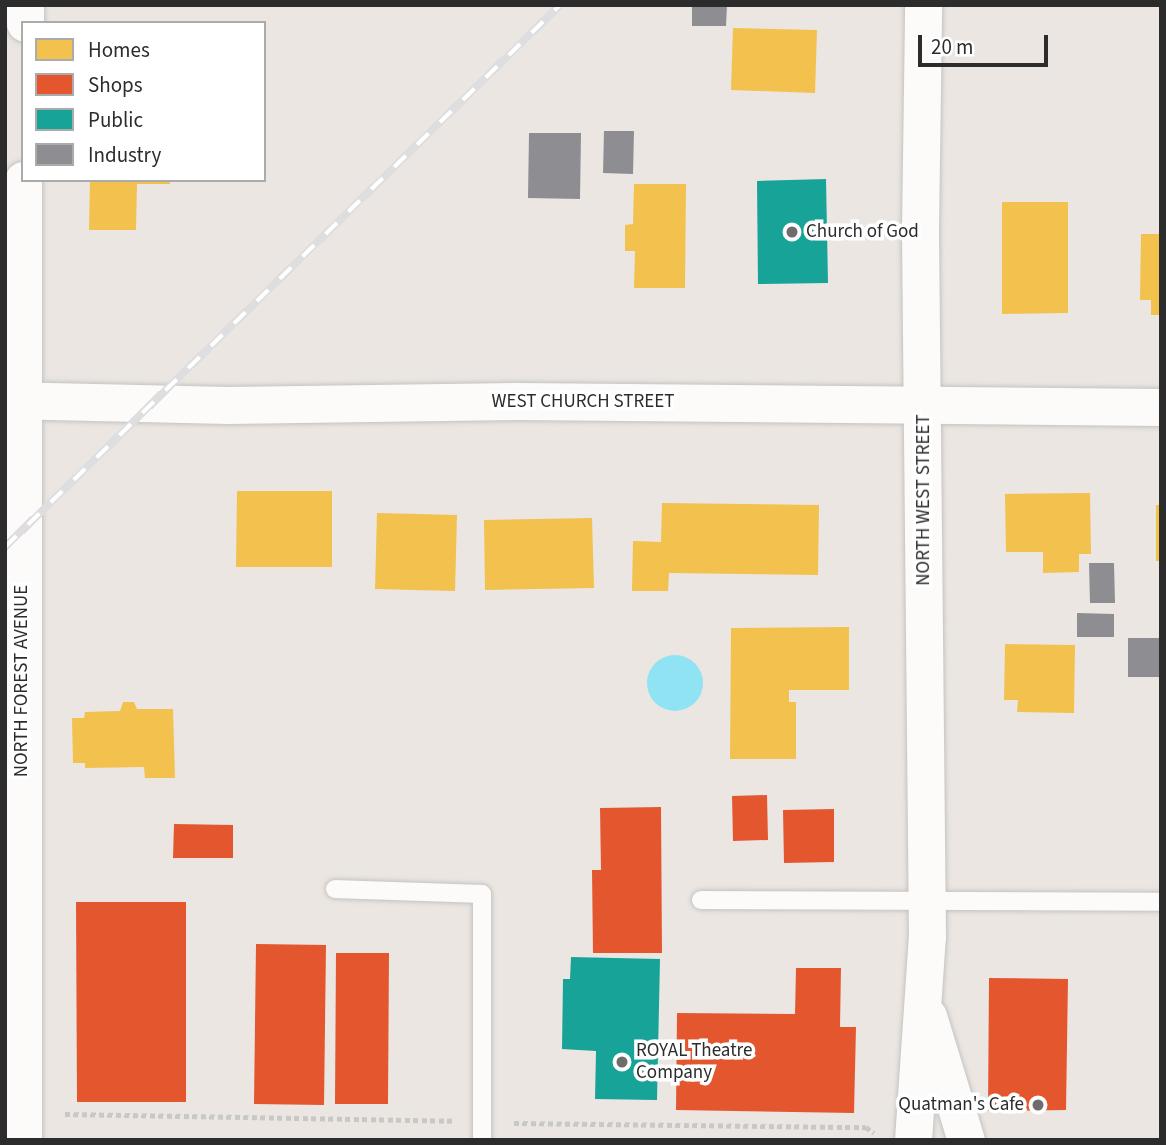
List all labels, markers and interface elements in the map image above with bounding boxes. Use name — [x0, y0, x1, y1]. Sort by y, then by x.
legend — [21, 21, 266, 182]
scale bar — [921, 21, 1050, 65]
text: 20 m — [931, 32, 973, 62]
text: Homes — [88, 35, 150, 65]
text: Shops — [88, 70, 142, 100]
text: Public — [88, 105, 143, 135]
text: Industry — [88, 140, 161, 170]
place label: Church of God — [806, 221, 919, 243]
marker: Church of God — [784, 224, 800, 240]
street label: WEST CHURCH STREET — [491, 391, 675, 413]
street label: NORTH WEST STREET — [913, 414, 935, 586]
street label: NORTH FOREST AVENUE — [11, 585, 33, 777]
place label: ROYAL Theatre Company — [636, 1040, 752, 1084]
marker: ROYAL Theatre Company — [614, 1054, 630, 1070]
place label: Quatman's Cafe — [898, 1094, 1024, 1116]
marker: Quatman's Cafe — [1030, 1097, 1046, 1113]

